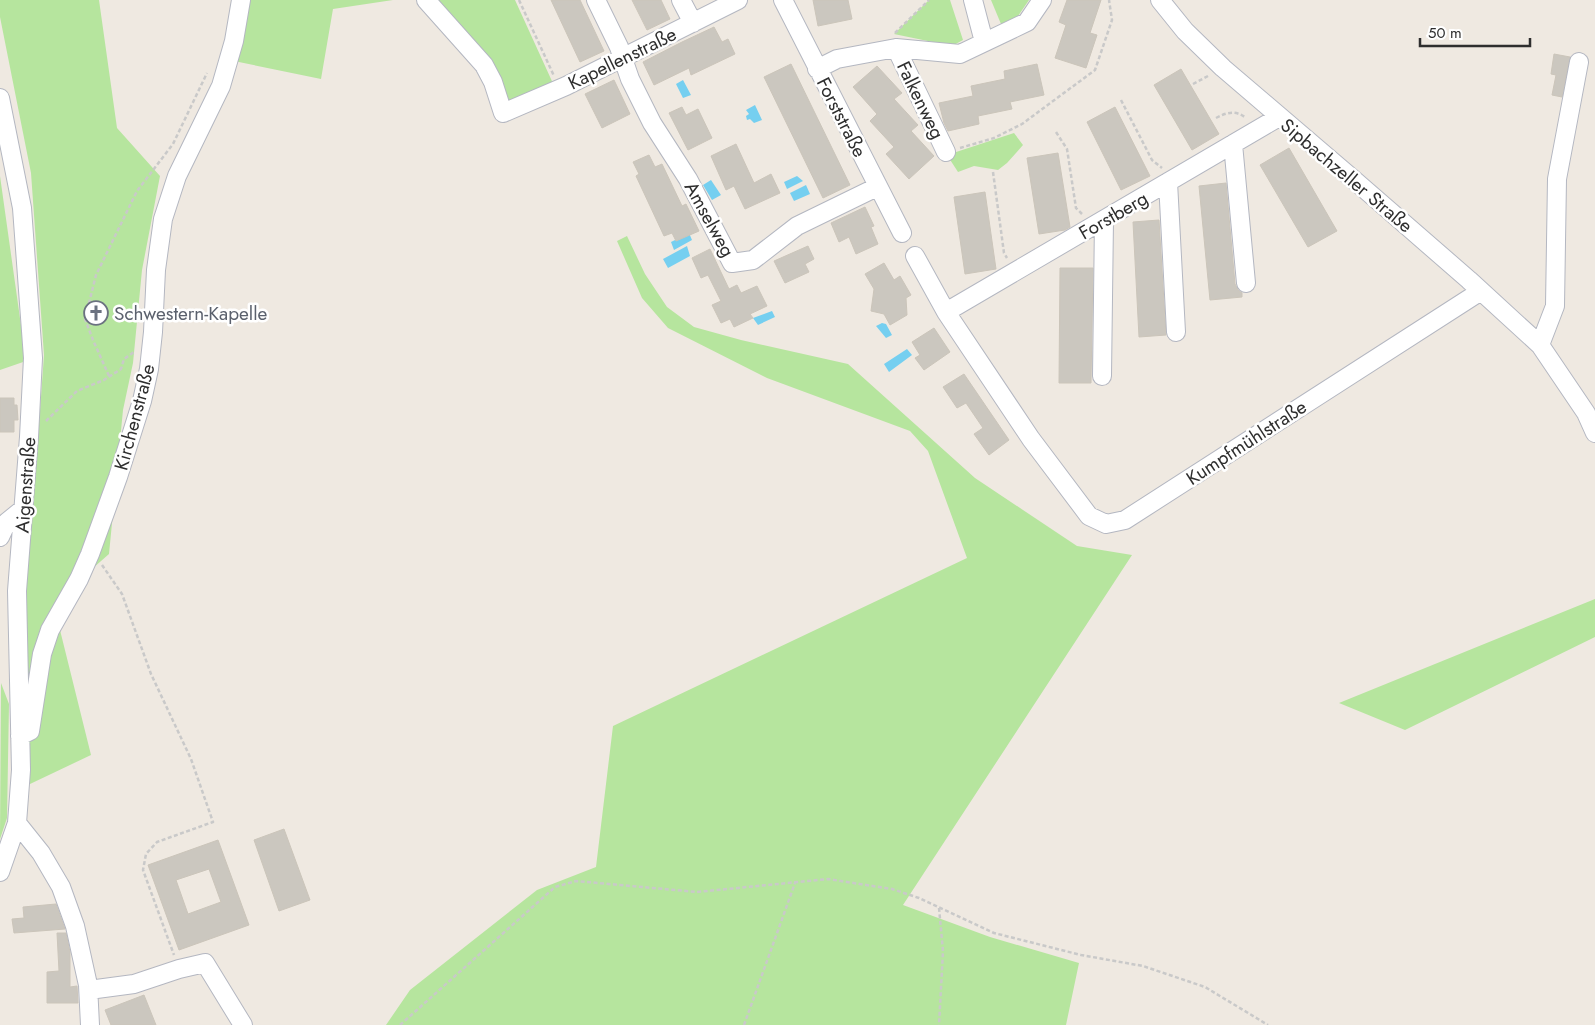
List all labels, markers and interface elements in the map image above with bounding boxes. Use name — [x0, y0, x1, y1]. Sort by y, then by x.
scale bar — [1420, 15, 1530, 47]
street label: Kapellenstraße — [564, 20, 681, 96]
text: 50 m — [1428, 22, 1462, 44]
street label: Falkenweg — [890, 57, 951, 144]
street label: Forststraße — [810, 73, 873, 162]
street label: Sipbachzeller Straße — [1275, 112, 1419, 239]
street label: Amselweg — [678, 177, 741, 262]
street label: Forstberg — [1074, 185, 1153, 246]
church icon: Schwestern-Kapelle — [83, 300, 109, 326]
place label: Schwestern-Kapelle — [114, 300, 268, 327]
street label: Kirchenstraße — [107, 361, 162, 473]
street label: Kumpfmühlstraße — [1181, 393, 1312, 492]
street label: Aigenstraße — [9, 436, 42, 534]

